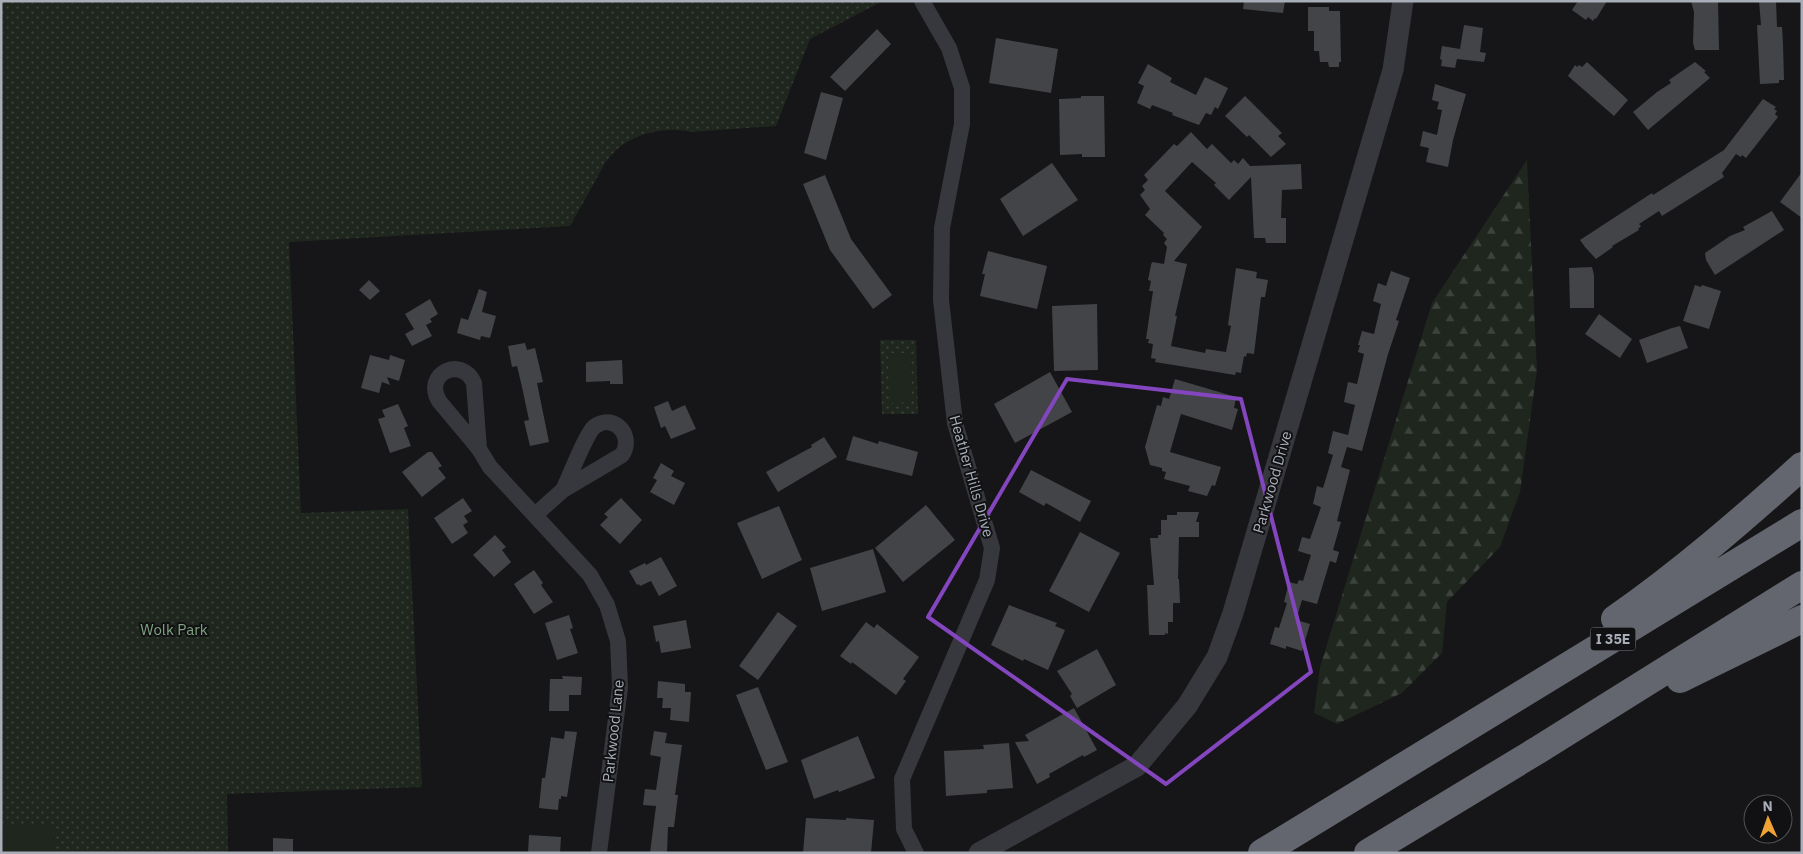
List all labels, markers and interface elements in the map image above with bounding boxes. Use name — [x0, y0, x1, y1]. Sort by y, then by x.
street label: Heather Hills Drive — [945, 413, 999, 539]
street label: Parkwood Drive — [1248, 429, 1296, 535]
park label: Wolk Park — [140, 620, 208, 639]
road number: I 35E — [1590, 628, 1636, 650]
street label: Parkwood Lane — [598, 679, 628, 783]
north arrow — [1743, 794, 1793, 844]
text: N — [1762, 797, 1773, 815]

